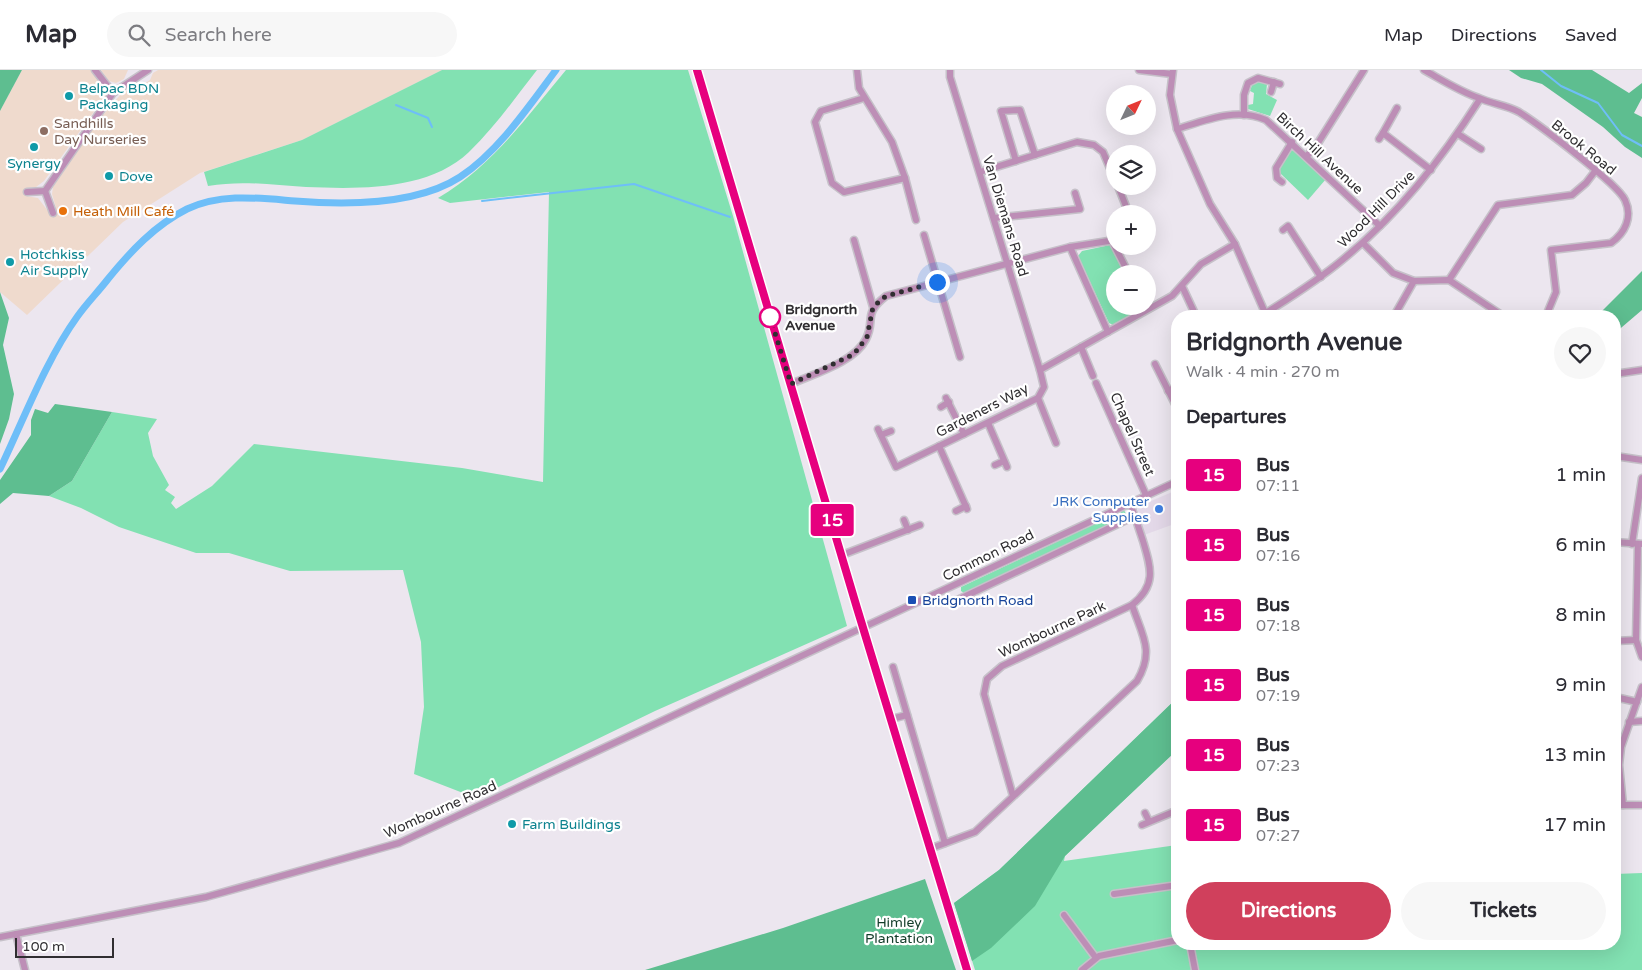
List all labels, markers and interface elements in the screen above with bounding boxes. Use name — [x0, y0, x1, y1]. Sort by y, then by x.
search box — [107, 12, 457, 57]
text: Map — [25, 20, 77, 49]
icon: search — [125, 21, 153, 49]
text: Search here — [165, 24, 272, 46]
text: Map — [1384, 24, 1423, 46]
text: Directions — [1451, 24, 1537, 46]
text: Saved — [1565, 24, 1617, 46]
place label: Belpac BDN Packaging — [79, 80, 159, 113]
north arrow — [1106, 85, 1156, 135]
map controls — [1106, 85, 1156, 315]
marker: Belpac BDN Packaging — [63, 90, 75, 102]
street label: Birch Hill Avenue — [1273, 109, 1367, 198]
place label: Sandhills Day Nurseries — [54, 115, 147, 148]
street label: Brook Road — [1548, 116, 1619, 179]
marker: Sandhills Day Nurseries — [38, 125, 50, 137]
marker: Synergy — [28, 141, 40, 153]
button: layers — [1106, 145, 1156, 195]
street label: Van Diemans Road — [979, 154, 1032, 279]
place label: Synergy — [7, 155, 61, 172]
street label: Wood Hill Drive — [1334, 167, 1418, 251]
place label: Dove — [119, 168, 153, 185]
marker: Dove — [103, 170, 115, 182]
place label: Heath Mill Café — [73, 203, 174, 220]
marker: Heath Mill Café — [57, 205, 69, 217]
button: + — [1106, 205, 1156, 255]
place label: Hotchkiss Air Supply — [20, 246, 89, 279]
marker: Hotchkiss Air Supply — [4, 256, 16, 268]
button: − — [1106, 265, 1156, 315]
your location — [925, 270, 950, 295]
place label: Bridgnorth Avenue — [785, 301, 857, 334]
marker: Bridgnorth Avenue — [759, 306, 781, 328]
button: heart — [1554, 327, 1606, 379]
text: Bridgnorth Avenue — [1186, 328, 1402, 357]
text: Walk · 4 min · 270 m — [1186, 362, 1340, 382]
street label: Gardeners Way — [933, 380, 1032, 441]
street label: Chapel Street — [1106, 390, 1159, 479]
text: Departures — [1186, 406, 1286, 428]
text: Bus — [1256, 454, 1290, 476]
text: 15 — [1202, 464, 1225, 486]
text: 1 min — [1555, 464, 1606, 486]
text: 07:11 — [1256, 476, 1300, 496]
place label: JRK Computer Supplies — [1053, 493, 1150, 526]
marker: JRK Computer Supplies — [1153, 503, 1165, 515]
line badge: 15 — [810, 504, 854, 536]
text: 15 — [821, 509, 843, 531]
text: Bus — [1256, 524, 1290, 546]
street label: Common Road — [940, 526, 1037, 585]
text: 15 — [1202, 534, 1225, 556]
text: 6 min — [1555, 534, 1606, 556]
text: 07:16 — [1256, 546, 1300, 566]
place label: Bridgnorth Road — [922, 592, 1033, 609]
marker: Bridgnorth Road — [906, 594, 918, 606]
text: Bus — [1256, 594, 1290, 616]
street label: Wombourne Park — [996, 597, 1109, 662]
text: 15 — [1202, 604, 1225, 626]
text: 8 min — [1555, 604, 1606, 626]
text: 07:18 — [1256, 616, 1300, 636]
text: Bus — [1256, 664, 1290, 686]
text: 15 — [1202, 674, 1225, 696]
text: 9 min — [1555, 674, 1606, 696]
text: 07:19 — [1256, 686, 1300, 706]
text: Bus — [1256, 734, 1290, 756]
text: 15 — [1202, 744, 1225, 766]
text: 13 min — [1543, 744, 1606, 766]
text: 07:23 — [1256, 756, 1300, 776]
street label: Wombourne Road — [381, 777, 499, 842]
text: Bus — [1256, 804, 1290, 826]
text: 15 — [1202, 814, 1225, 836]
text: 17 min — [1543, 814, 1606, 836]
place label: Farm Buildings — [522, 816, 621, 833]
marker: Farm Buildings — [506, 818, 518, 830]
text: 07:27 — [1256, 826, 1300, 846]
button: Directions — [1186, 882, 1391, 940]
button: Tickets — [1401, 882, 1606, 940]
park label: Himley Plantation — [865, 914, 933, 947]
scale bar — [15, 935, 114, 958]
text: 100 m — [22, 938, 65, 955]

